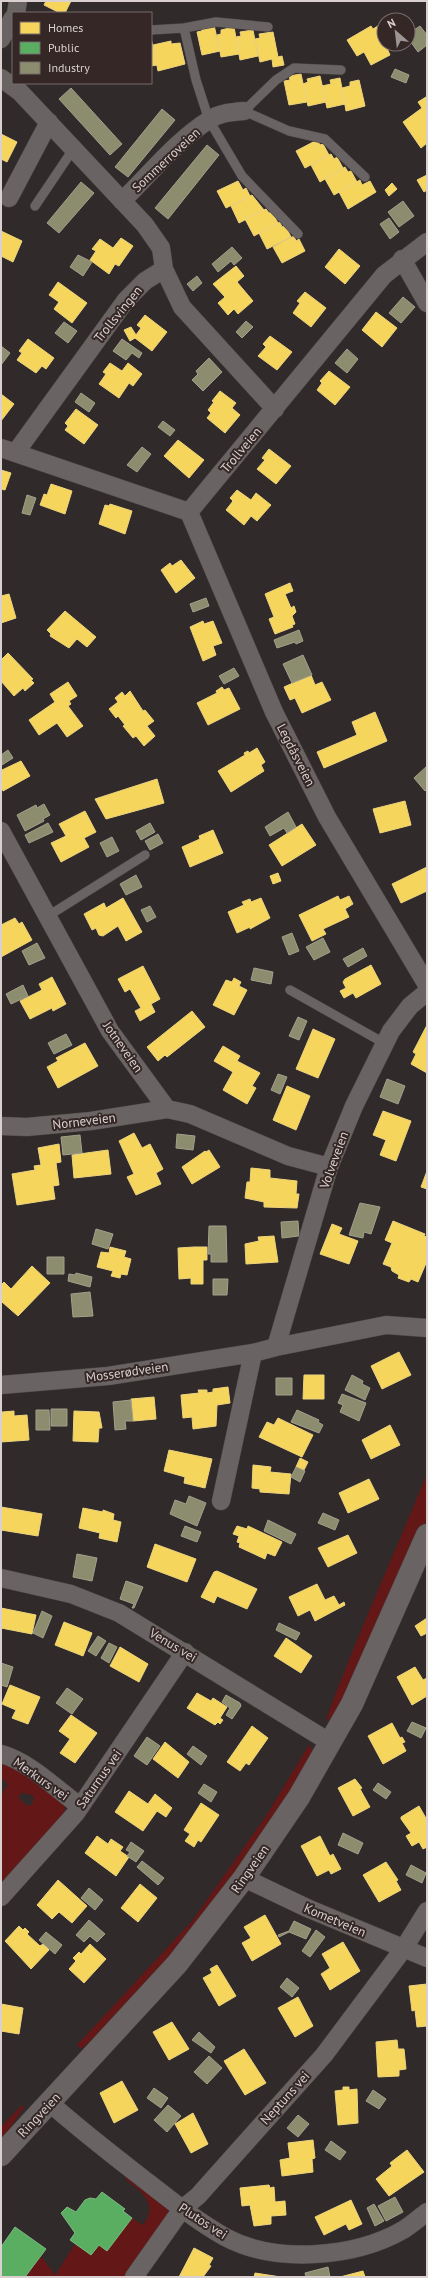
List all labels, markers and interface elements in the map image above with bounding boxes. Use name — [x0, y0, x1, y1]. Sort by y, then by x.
legend — [12, 12, 152, 84]
north arrow — [376, 12, 416, 52]
text: N — [385, 15, 398, 31]
text: Homes — [48, 20, 83, 35]
text: Public — [48, 40, 80, 55]
text: Industry — [48, 60, 90, 75]
street label: Sommerroveien — [128, 124, 204, 196]
street label: Trollsvingen — [90, 282, 146, 346]
street label: Trollveien — [217, 424, 265, 476]
street label: Legdåsveien — [273, 721, 319, 789]
street label: Jotneveien — [99, 1017, 147, 1076]
street label: Norneveien — [51, 1109, 117, 1133]
street label: Volveveien — [315, 1129, 352, 1192]
street label: Mosserødveien — [85, 1358, 169, 1386]
street label: Venus vei — [145, 1624, 200, 1666]
street label: Saturnus vei — [72, 1746, 126, 1812]
street label: Merkurs vei — [10, 1754, 72, 1804]
street label: Ringveien — [227, 1841, 273, 1897]
street label: Kometveien — [301, 1899, 369, 1941]
street label: Neptuns vei — [257, 2068, 313, 2128]
street label: Ringveien — [14, 2089, 64, 2141]
street label: Plutos vei — [176, 2199, 230, 2243]

